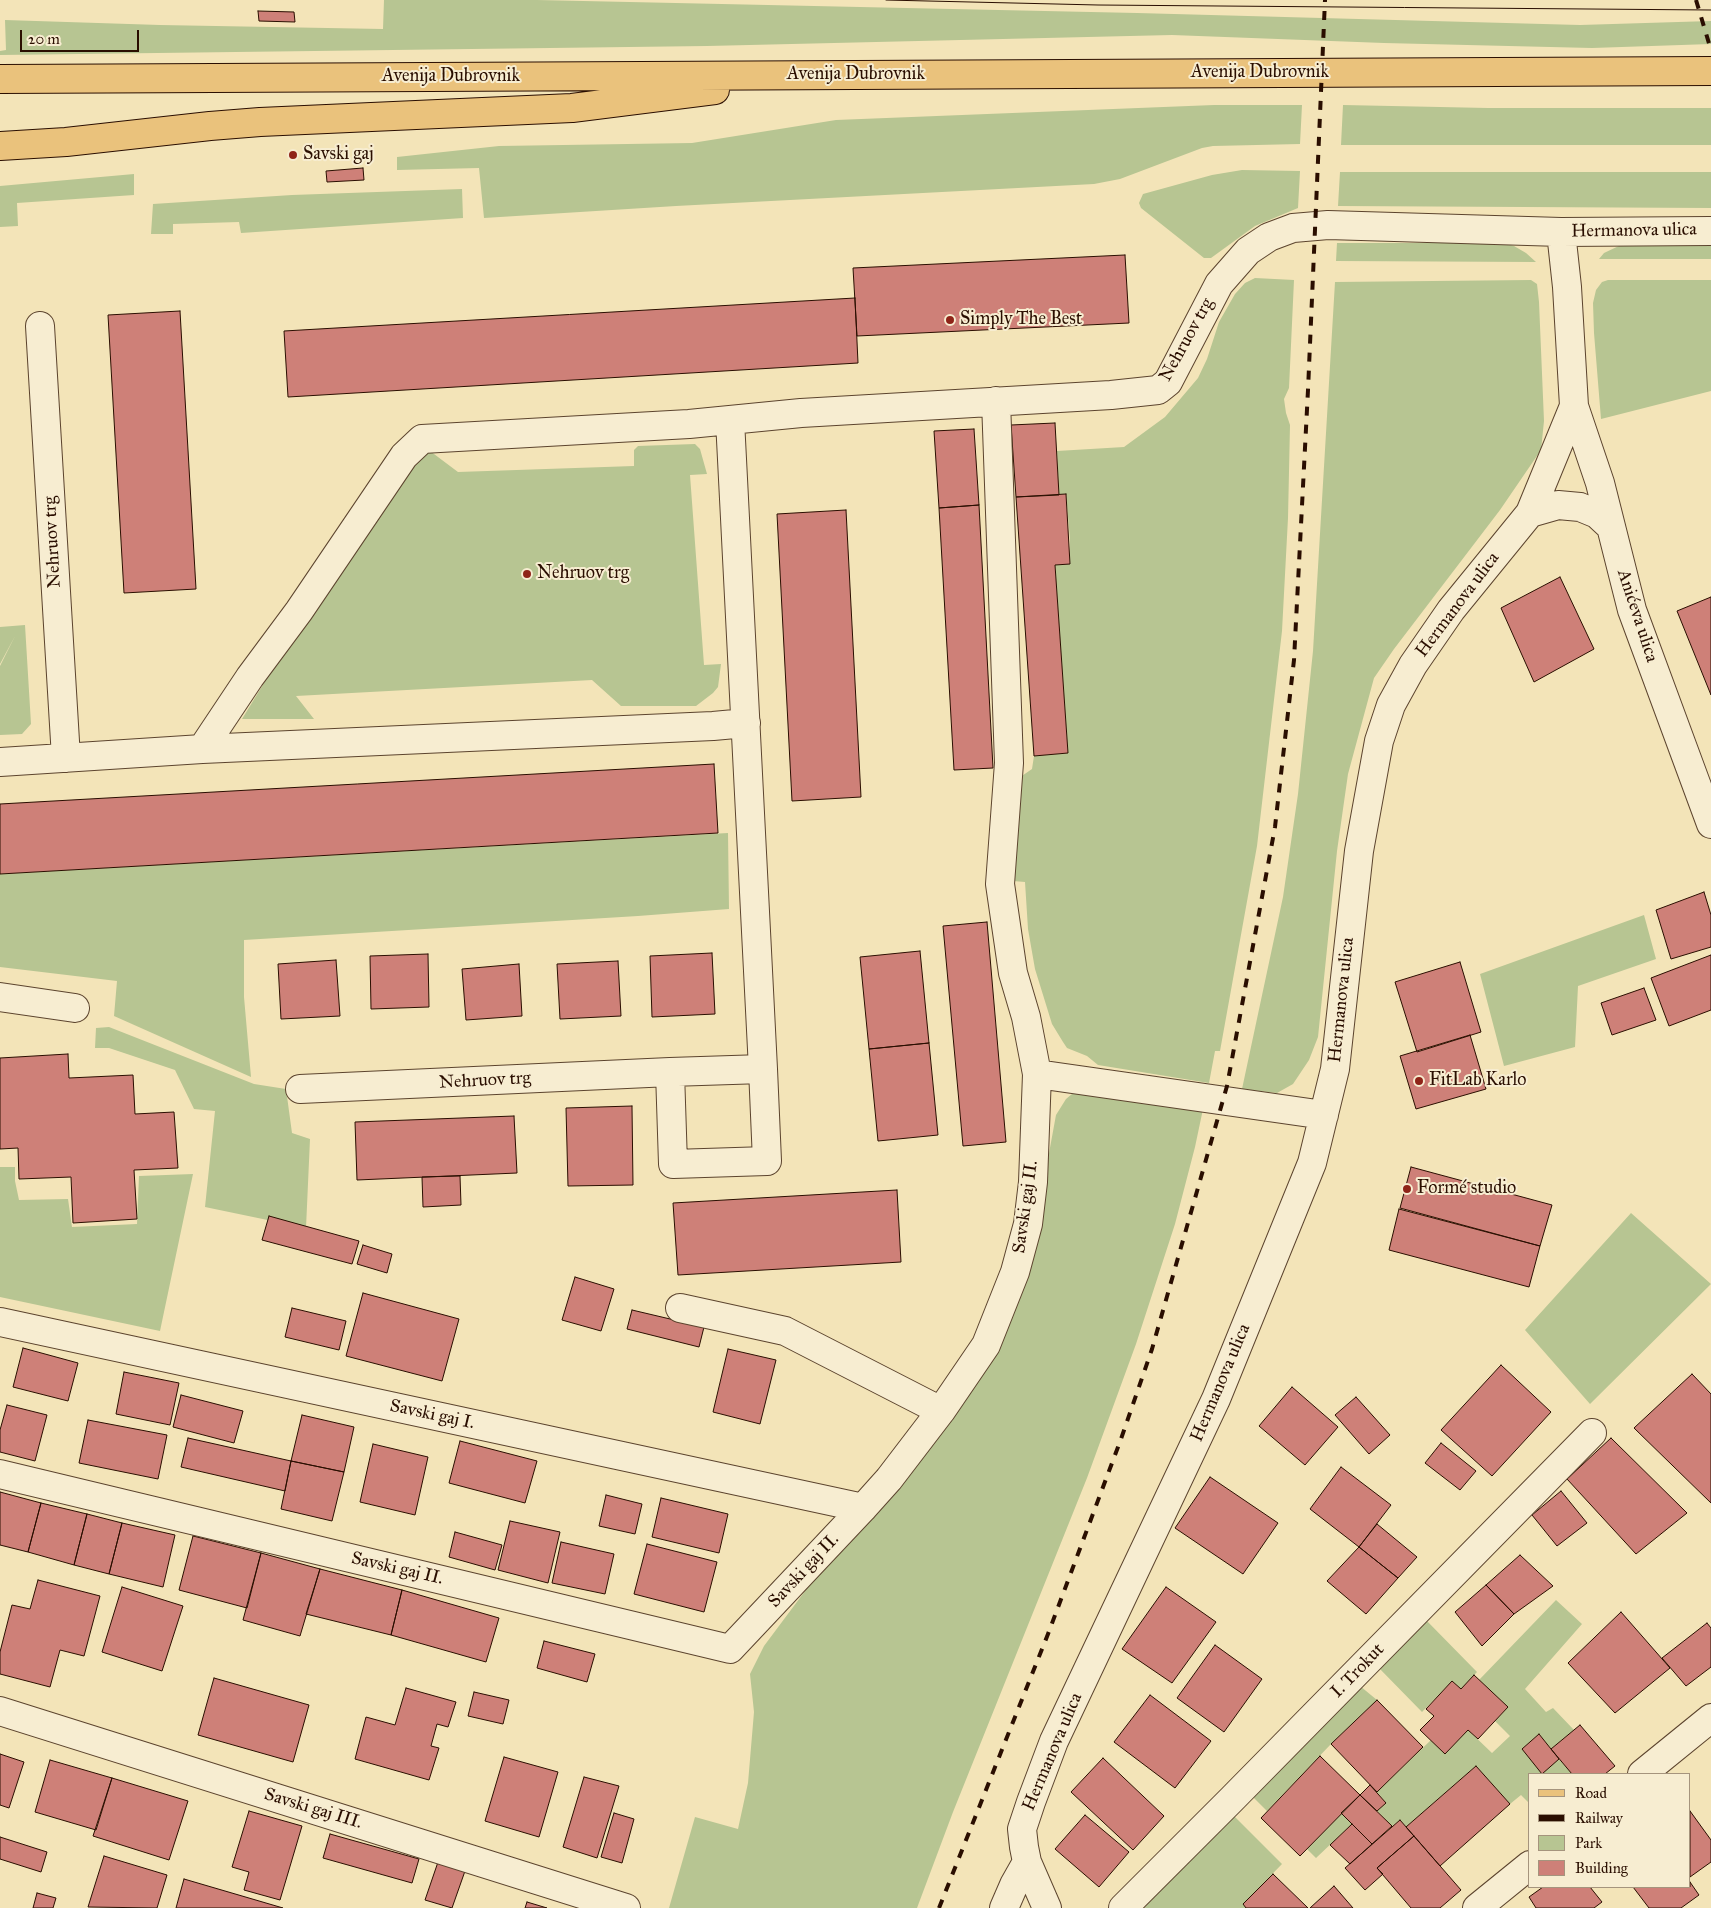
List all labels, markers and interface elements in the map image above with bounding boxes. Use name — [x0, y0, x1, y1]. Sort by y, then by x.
scale bar — [22, 20, 141, 52]
text: 20 m — [28, 30, 60, 48]
street label: Avenija Dubrovnik — [1191, 62, 1329, 84]
street label: Avenija Dubrovnik — [787, 64, 925, 86]
street label: Avenija Dubrovnik — [382, 66, 520, 88]
place label: Savski gaj — [303, 144, 374, 166]
marker: Savski gaj — [287, 149, 299, 161]
street label: Hermanova ulica — [1571, 219, 1697, 243]
street label: Nehruov trg — [1155, 295, 1219, 385]
place label: Simply The Best — [960, 309, 1082, 331]
marker: Simply The Best — [944, 314, 956, 326]
street label: Nehruov trg — [40, 495, 66, 589]
street label: Hermanova ulica — [1412, 548, 1504, 662]
place label: Nehruov trg — [537, 563, 629, 585]
street label: Anićeva ulica — [1612, 567, 1662, 665]
marker: Nehruov trg — [521, 568, 533, 580]
street label: Hermanova ulica — [1325, 936, 1359, 1064]
street label: Nehruov trg — [438, 1068, 532, 1094]
place label: FitLab Karlo — [1429, 1070, 1527, 1092]
marker: FitLab Karlo — [1413, 1075, 1425, 1087]
street label: Savski gaj II. — [1009, 1159, 1043, 1255]
place label: Formé studio — [1417, 1178, 1516, 1200]
marker: Formé studio — [1401, 1183, 1413, 1195]
street label: Hermanova ulica — [1186, 1321, 1256, 1445]
street label: Savski gaj I. — [388, 1396, 476, 1434]
street label: Savski gaj II. — [764, 1529, 844, 1613]
street label: Savski gaj II. — [349, 1548, 445, 1590]
street label: I. Trokut — [1327, 1639, 1389, 1703]
street label: Hermanova ulica — [1018, 1690, 1088, 1814]
legend — [1528, 1773, 1691, 1888]
street label: Savski gaj III. — [261, 1784, 365, 1834]
text: Road — [1575, 1784, 1607, 1802]
text: Railway — [1575, 1809, 1623, 1827]
text: Park — [1575, 1834, 1602, 1852]
text: Building — [1575, 1859, 1628, 1877]

